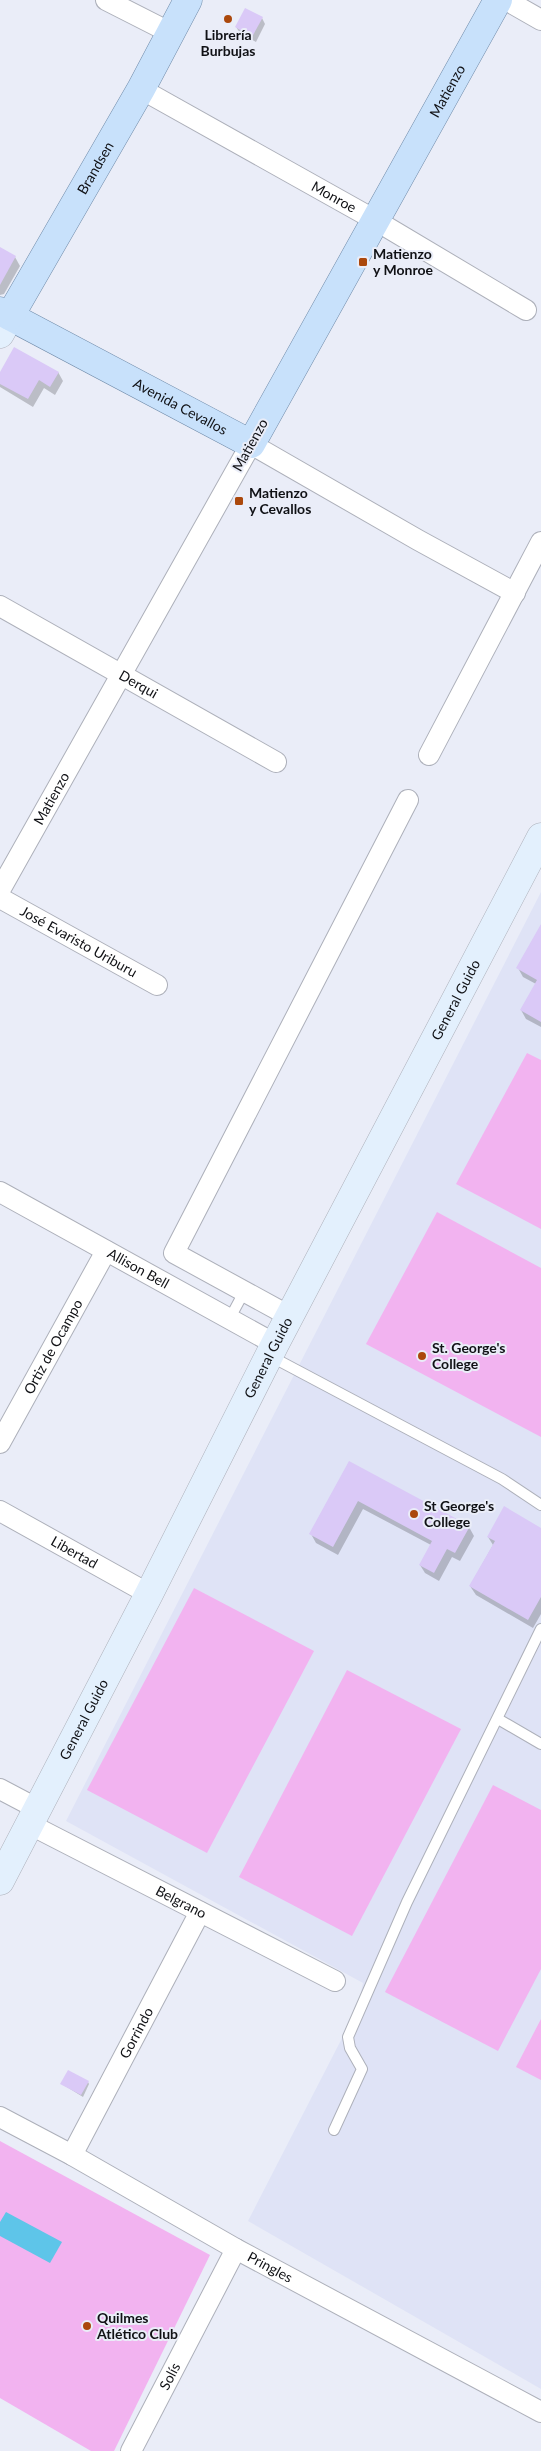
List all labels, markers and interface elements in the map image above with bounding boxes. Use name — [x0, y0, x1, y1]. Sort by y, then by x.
marker: Librería Burbujas — [222, 13, 234, 25]
place label: Librería Burbujas — [201, 26, 255, 59]
street label: Matienzo — [425, 61, 468, 120]
street label: Brandsen — [73, 138, 117, 197]
street label: Monroe — [309, 177, 359, 216]
place label: Matienzo y Monroe — [373, 245, 433, 278]
marker: Matienzo y Monroe — [357, 256, 369, 268]
street label: Avenida Cevallos — [131, 374, 230, 438]
street label: Matienzo — [228, 415, 271, 474]
place label: Matienzo y Cevallos — [249, 484, 311, 517]
marker: Matienzo y Cevallos — [233, 495, 245, 507]
street label: Derqui — [116, 666, 161, 701]
street label: Matienzo — [30, 769, 73, 828]
street label: José Evaristo Uriburu — [18, 902, 140, 980]
street label: General Guido — [427, 956, 483, 1043]
street label: Allison Bell — [105, 1244, 172, 1292]
street label: Ortiz de Ocampo — [20, 1296, 86, 1397]
street label: General Guido — [240, 1314, 296, 1401]
place label: St. George's College — [432, 1339, 505, 1372]
marker: St. George's College — [416, 1350, 428, 1362]
place label: St George's College — [424, 1497, 494, 1530]
marker: St George's College — [408, 1508, 420, 1520]
street label: Libertad — [48, 1532, 101, 1572]
street label: General Guido — [55, 1676, 111, 1763]
street label: Belgrano — [153, 1882, 210, 1922]
street label: Gorrindo — [115, 2004, 156, 2061]
street label: Pringles — [245, 2248, 296, 2286]
place label: Quilmes Atlético Club — [96, 2309, 178, 2342]
marker: Quilmes Atlético Club — [81, 2320, 93, 2332]
street label: Solís — [155, 2360, 183, 2393]

